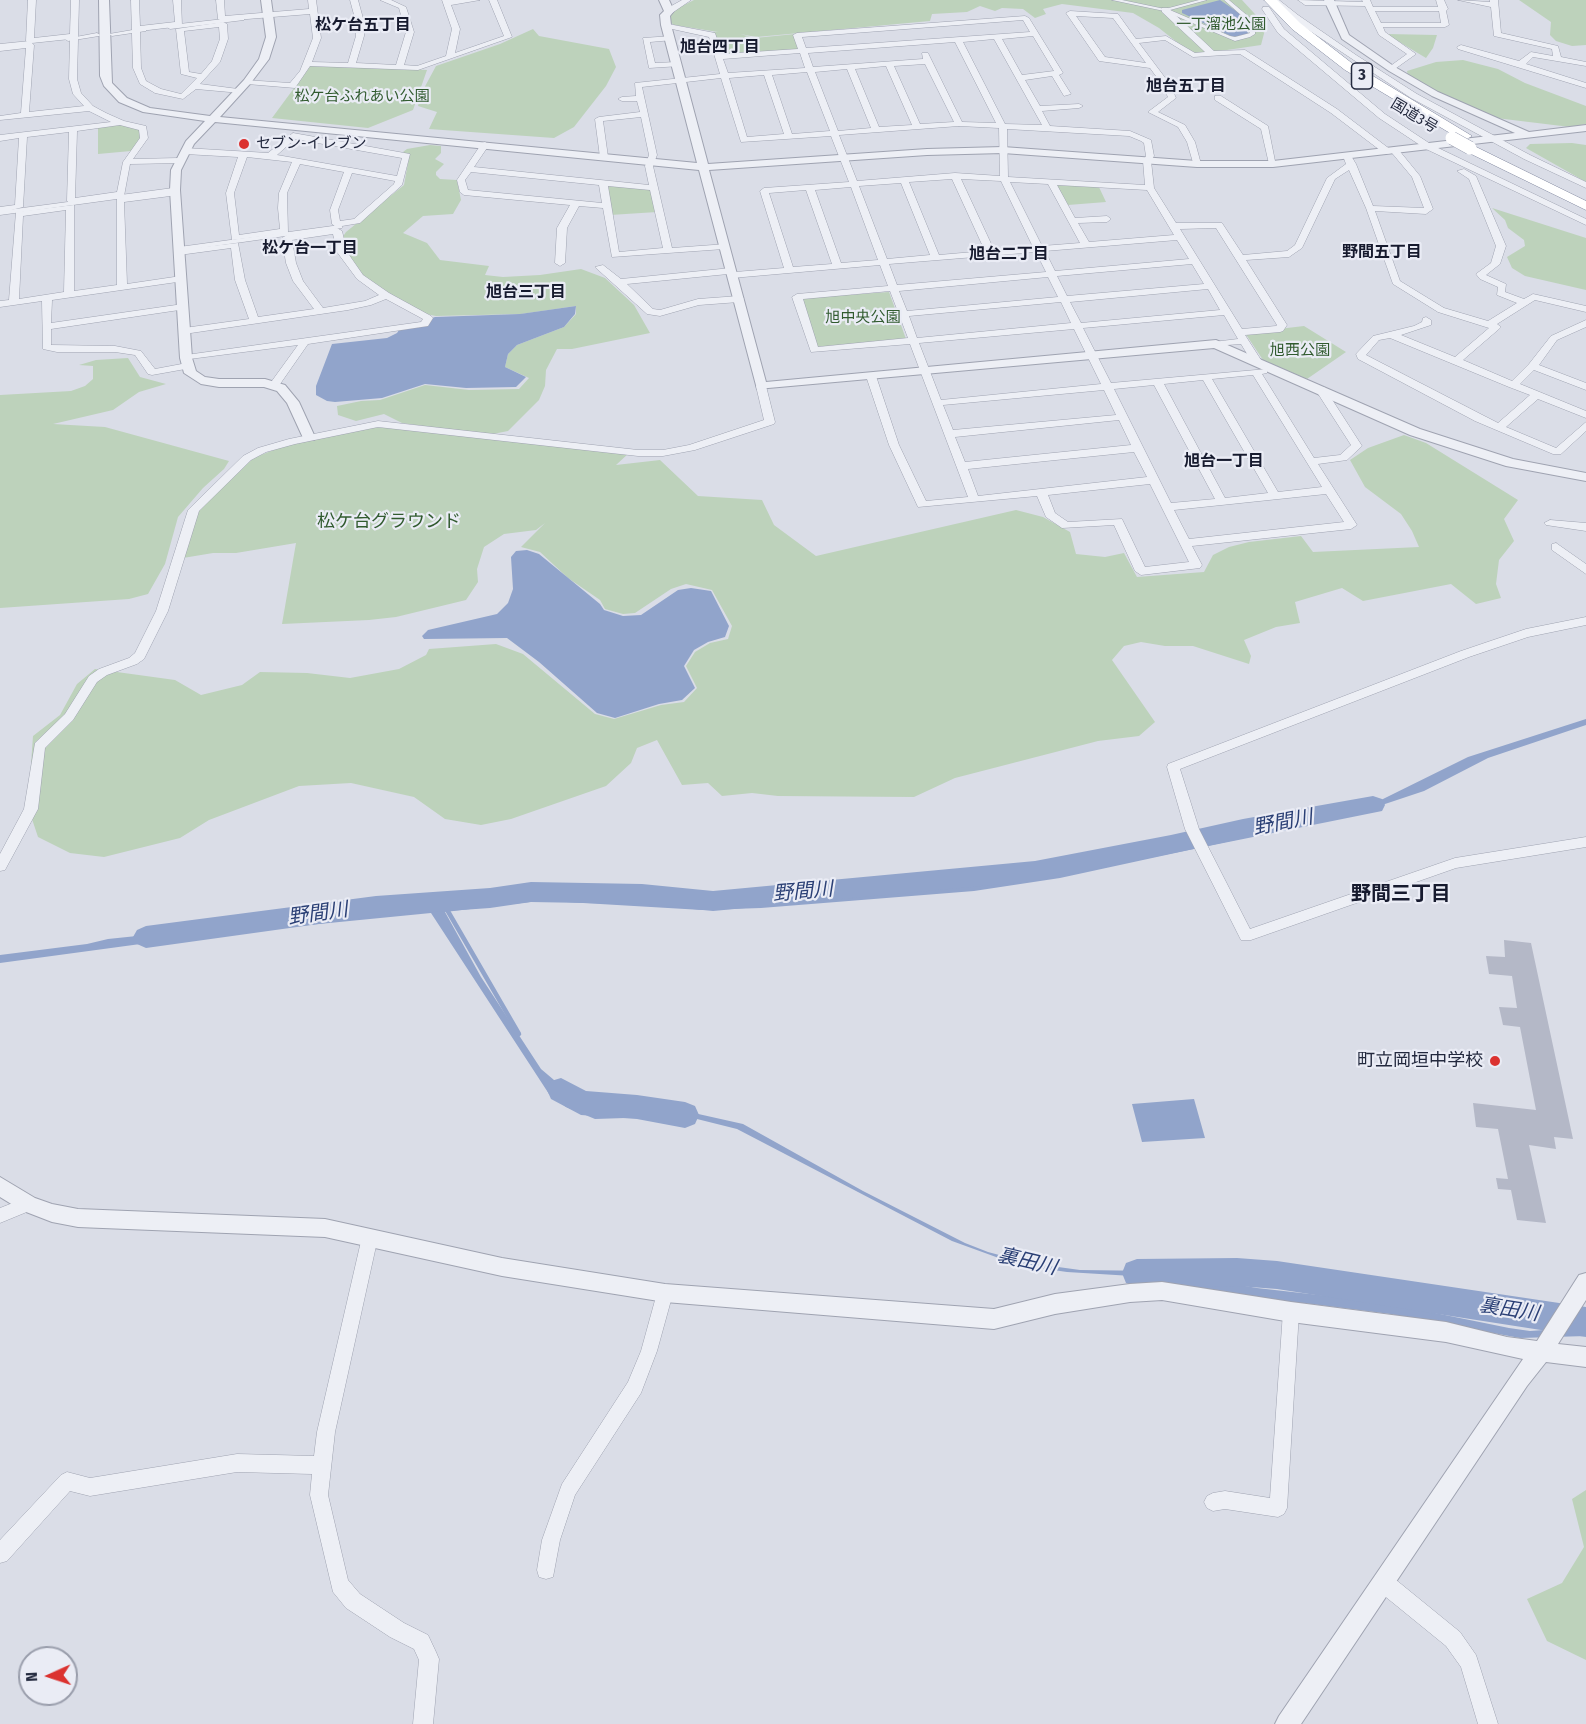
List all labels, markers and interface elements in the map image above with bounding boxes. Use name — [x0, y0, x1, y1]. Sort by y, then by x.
district label: 松ケ台五丁目 — [315, 16, 411, 36]
park label: 一丁溜池公園 — [1176, 16, 1266, 34]
district label: 旭台四丁目 — [680, 38, 760, 58]
road number: 3 — [1352, 63, 1372, 89]
district label: 旭台五丁目 — [1146, 77, 1226, 97]
park label: 松ケ台ふれあい公園 — [295, 88, 429, 106]
street label: 国道3号 — [1387, 95, 1441, 137]
place label: セブン-イレブン — [256, 135, 367, 153]
marker: セブン-イレブン — [237, 137, 251, 151]
district label: 松ケ台一丁目 — [262, 239, 358, 259]
district label: 野間五丁目 — [1342, 243, 1422, 263]
district label: 旭台二丁目 — [969, 245, 1049, 265]
district label: 旭台三丁目 — [486, 283, 566, 303]
park label: 旭中央公園 — [826, 309, 900, 327]
park label: 旭西公園 — [1270, 342, 1330, 360]
district label: 旭台一丁目 — [1184, 452, 1264, 472]
park label: 松ケ台グラウンド — [317, 511, 461, 533]
water label: 野間川 — [1251, 805, 1315, 841]
water label: 野間川 — [772, 877, 834, 907]
district label: 野間三丁目 — [1351, 882, 1451, 906]
water label: 野間川 — [287, 898, 349, 930]
place label: 町立岡垣中学校 — [1357, 1050, 1483, 1072]
marker: 町立岡垣中学校 — [1488, 1054, 1502, 1068]
water label: 裏田川 — [995, 1244, 1059, 1280]
water label: 裏田川 — [1477, 1293, 1541, 1327]
north arrow — [18, 1646, 78, 1706]
text: N — [22, 1672, 41, 1682]

